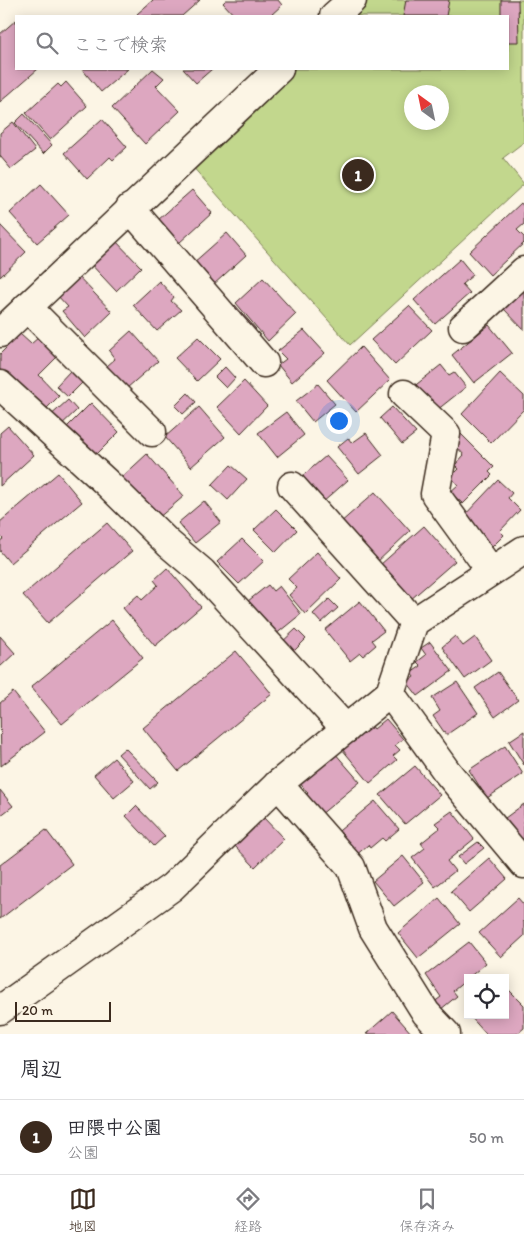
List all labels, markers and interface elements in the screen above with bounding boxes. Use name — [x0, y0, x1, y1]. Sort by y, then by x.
search box — [15, 15, 509, 70]
icon: search — [33, 29, 61, 57]
text: ここで検索 — [73, 33, 168, 56]
north arrow — [404, 85, 449, 130]
pin: 1 — [342, 156, 374, 194]
your location — [326, 408, 352, 434]
map controls — [464, 974, 509, 1019]
button: locate — [464, 974, 509, 1019]
scale bar — [15, 999, 111, 1022]
text: 20 m — [22, 1002, 53, 1019]
text: 周辺 — [20, 1056, 62, 1081]
text: 田隈中公園 — [67, 1116, 162, 1139]
text: 1 — [32, 1128, 40, 1147]
text: 50 m — [469, 1128, 504, 1147]
text: 公園 — [67, 1143, 99, 1162]
tab: 地図 — [69, 1185, 97, 1235]
tab: 経路 — [234, 1185, 262, 1235]
tab: 保存済み — [399, 1185, 455, 1235]

